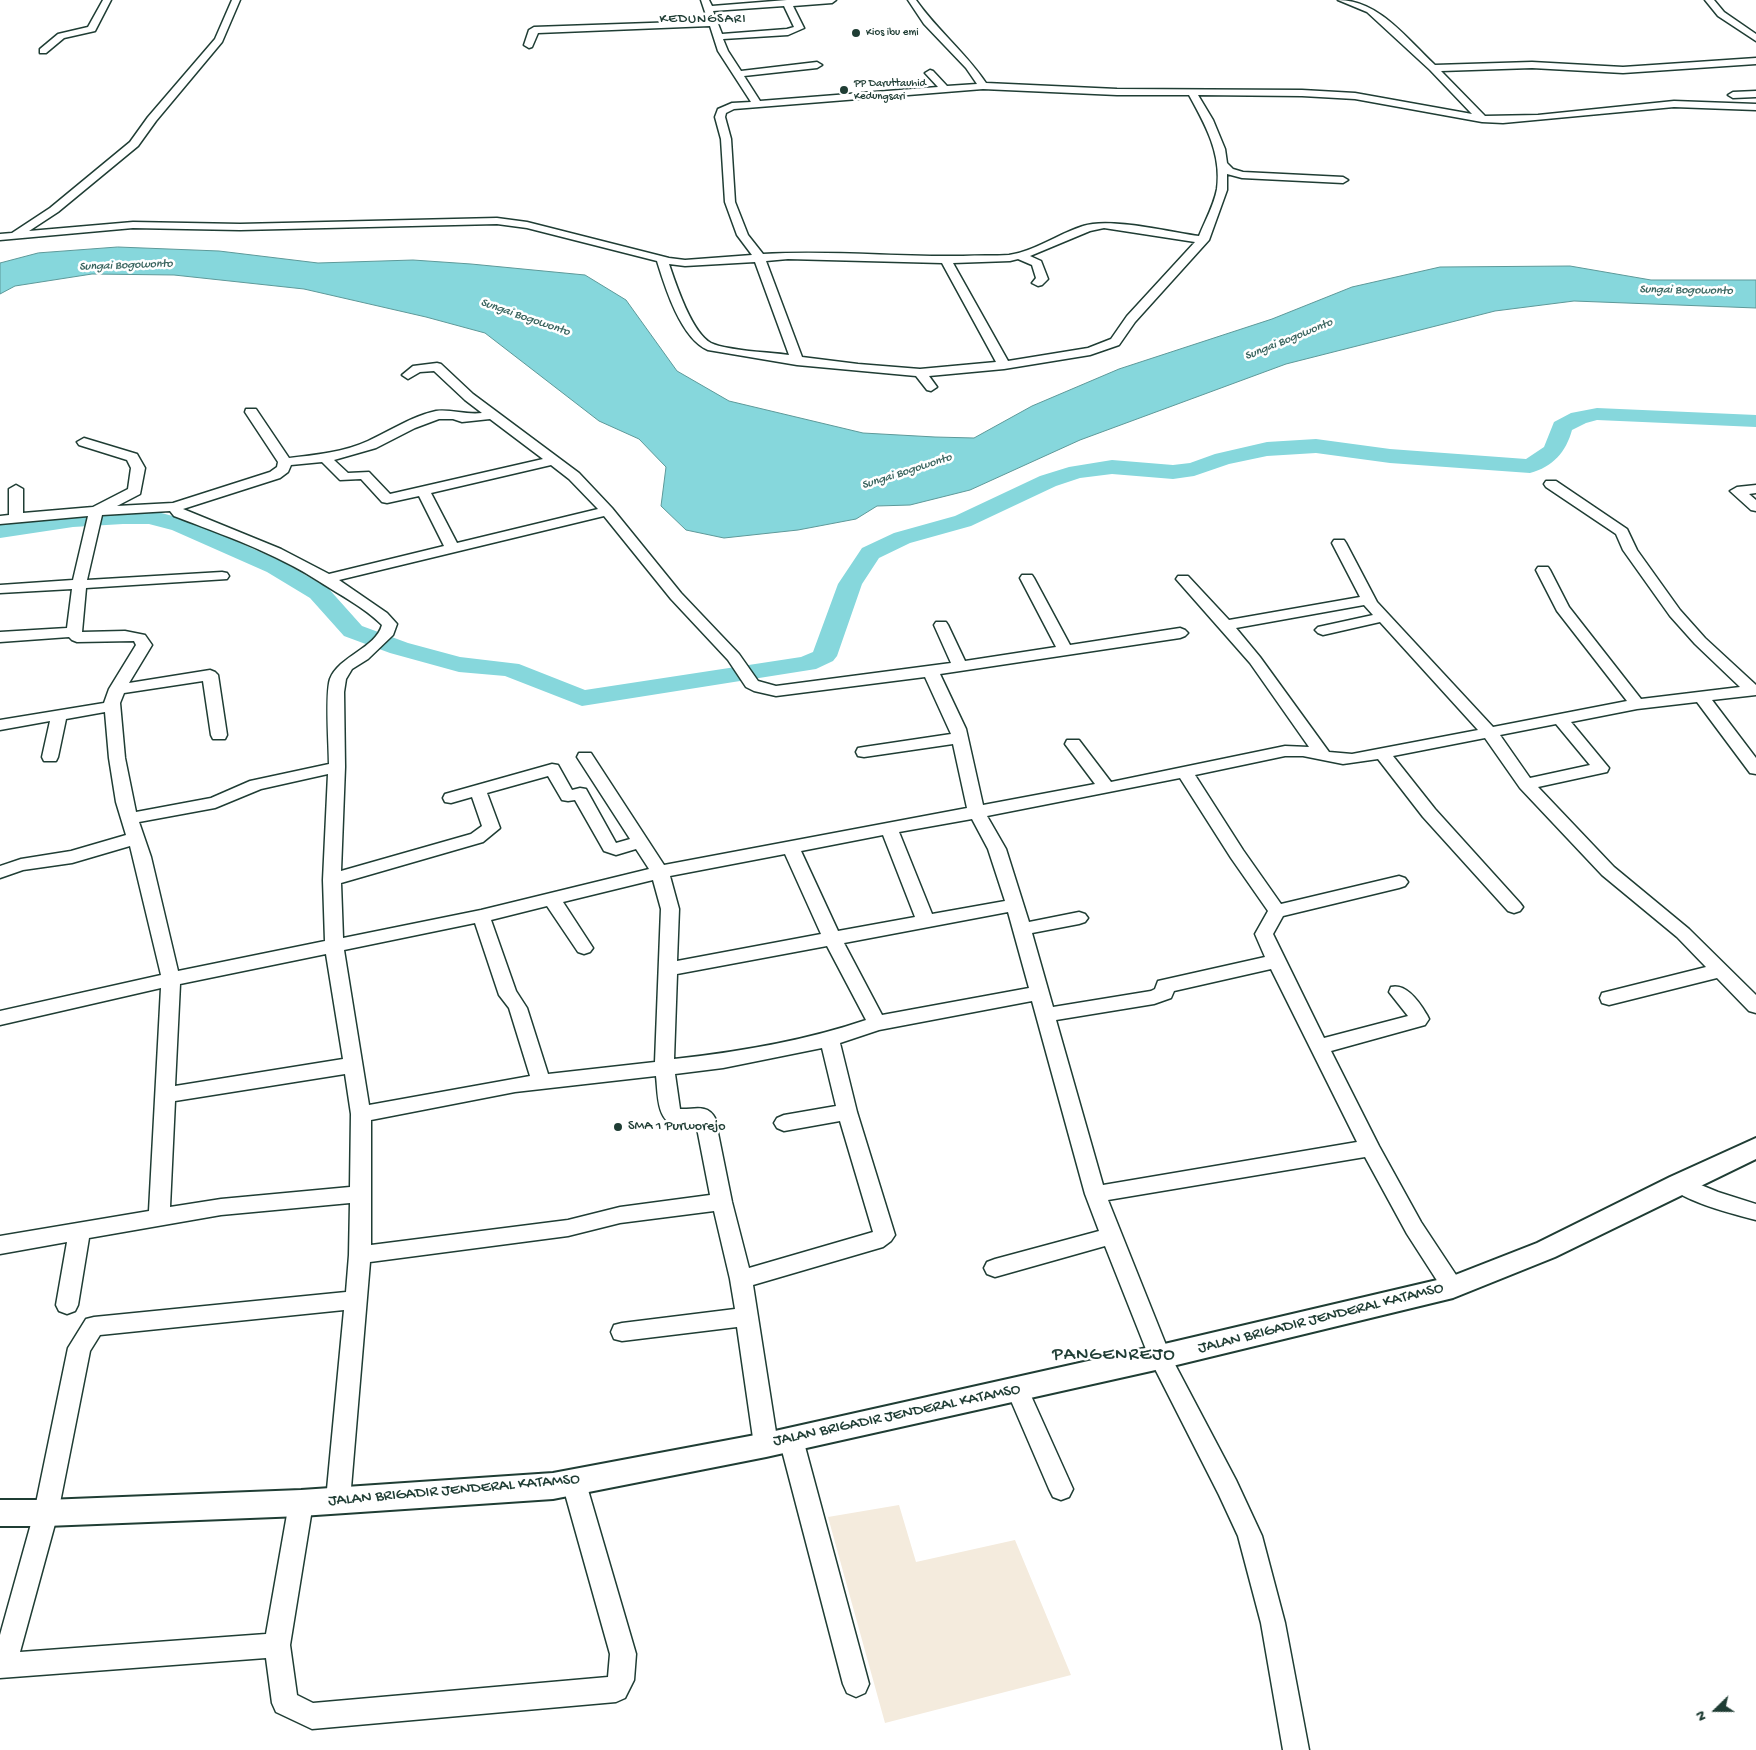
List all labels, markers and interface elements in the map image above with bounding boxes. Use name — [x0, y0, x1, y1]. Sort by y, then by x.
district label: KEDUNGSARI — [658, 12, 748, 28]
place label: Kios ibu emi — [866, 26, 919, 40]
marker: Kios ibu emi — [850, 27, 862, 39]
place label: PP Daruttauhid Kedungsari — [854, 77, 926, 103]
marker: PP Daruttauhid Kedungsari — [838, 84, 850, 96]
water label: Sungai Bogowonto — [79, 257, 173, 275]
water label: Sungai Bogowonto — [1639, 283, 1733, 299]
water label: Sungai Bogowonto — [478, 296, 572, 340]
water label: Sungai Bogowonto — [1243, 316, 1335, 364]
water label: Sungai Bogowonto — [860, 451, 954, 493]
place label: SMA 1 Purworejo — [628, 1119, 726, 1135]
marker: SMA 1 Purworejo — [612, 1121, 624, 1133]
street label: JALAN BRIGADIR JENDERAL KATAMSO — [1196, 1279, 1446, 1359]
district label: PANGENREJO — [1051, 1345, 1177, 1367]
street label: JALAN BRIGADIR JENDERAL KATAMSO — [771, 1380, 1023, 1452]
street label: JALAN BRIGADIR JENDERAL KATAMSO — [327, 1470, 581, 1512]
north arrow — [1691, 1685, 1741, 1735]
text: N — [1692, 1708, 1711, 1723]

